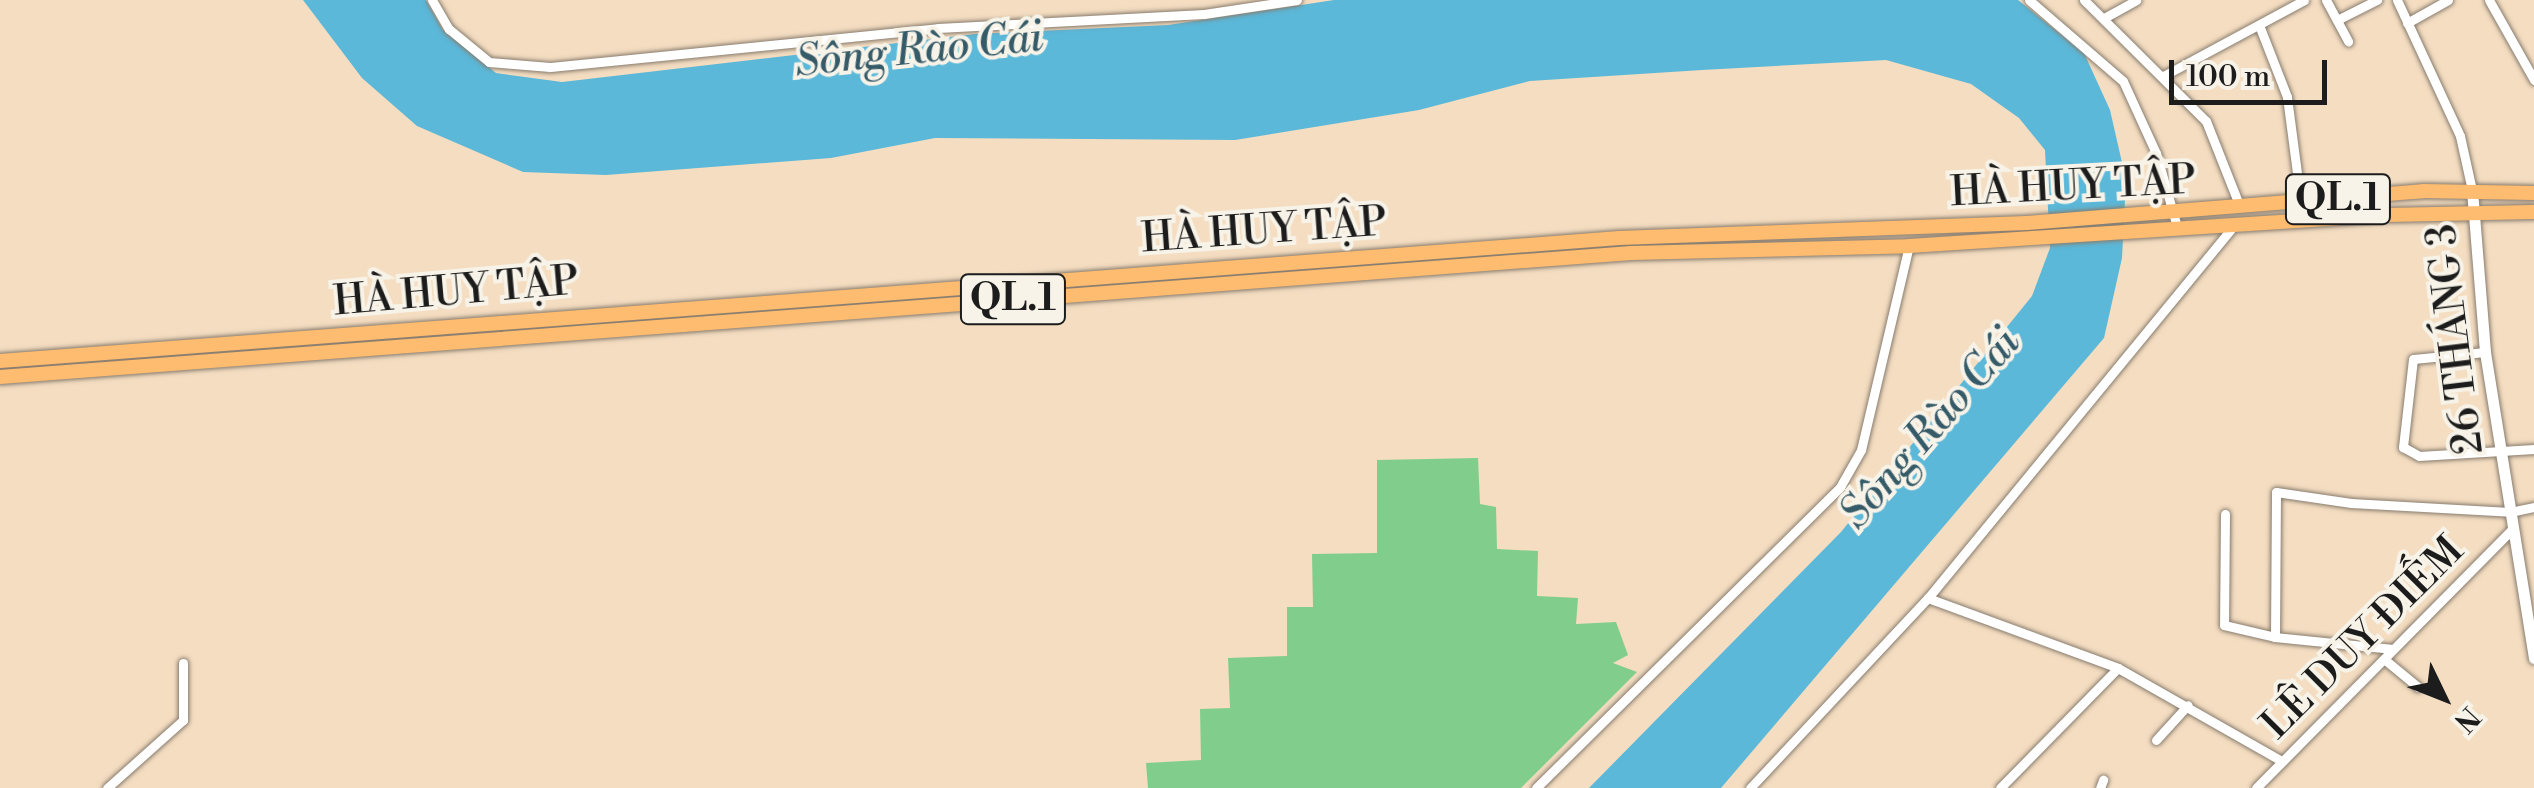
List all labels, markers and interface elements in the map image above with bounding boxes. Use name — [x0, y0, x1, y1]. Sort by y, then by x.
water label: Sông Rào Cái — [793, 13, 1045, 89]
scale bar — [2174, 40, 2332, 102]
text: 100 m — [2186, 58, 2270, 96]
street label: HÀ HUY TẬP — [1949, 157, 2197, 217]
road number: QL.1 — [2283, 166, 2393, 232]
street label: HÀ HUY TẬP — [1140, 198, 1388, 264]
street label: 26 THÁNG 3 — [2418, 221, 2494, 457]
street label: HÀ HUY TẬP — [331, 257, 581, 327]
road number: QL.1 — [958, 266, 1068, 332]
water label: Sông Rào Cái — [1830, 318, 2032, 540]
street label: LÊ DUY ĐIẾM — [2252, 527, 2474, 749]
north arrow — [2394, 648, 2494, 748]
text: N — [2446, 699, 2487, 739]

